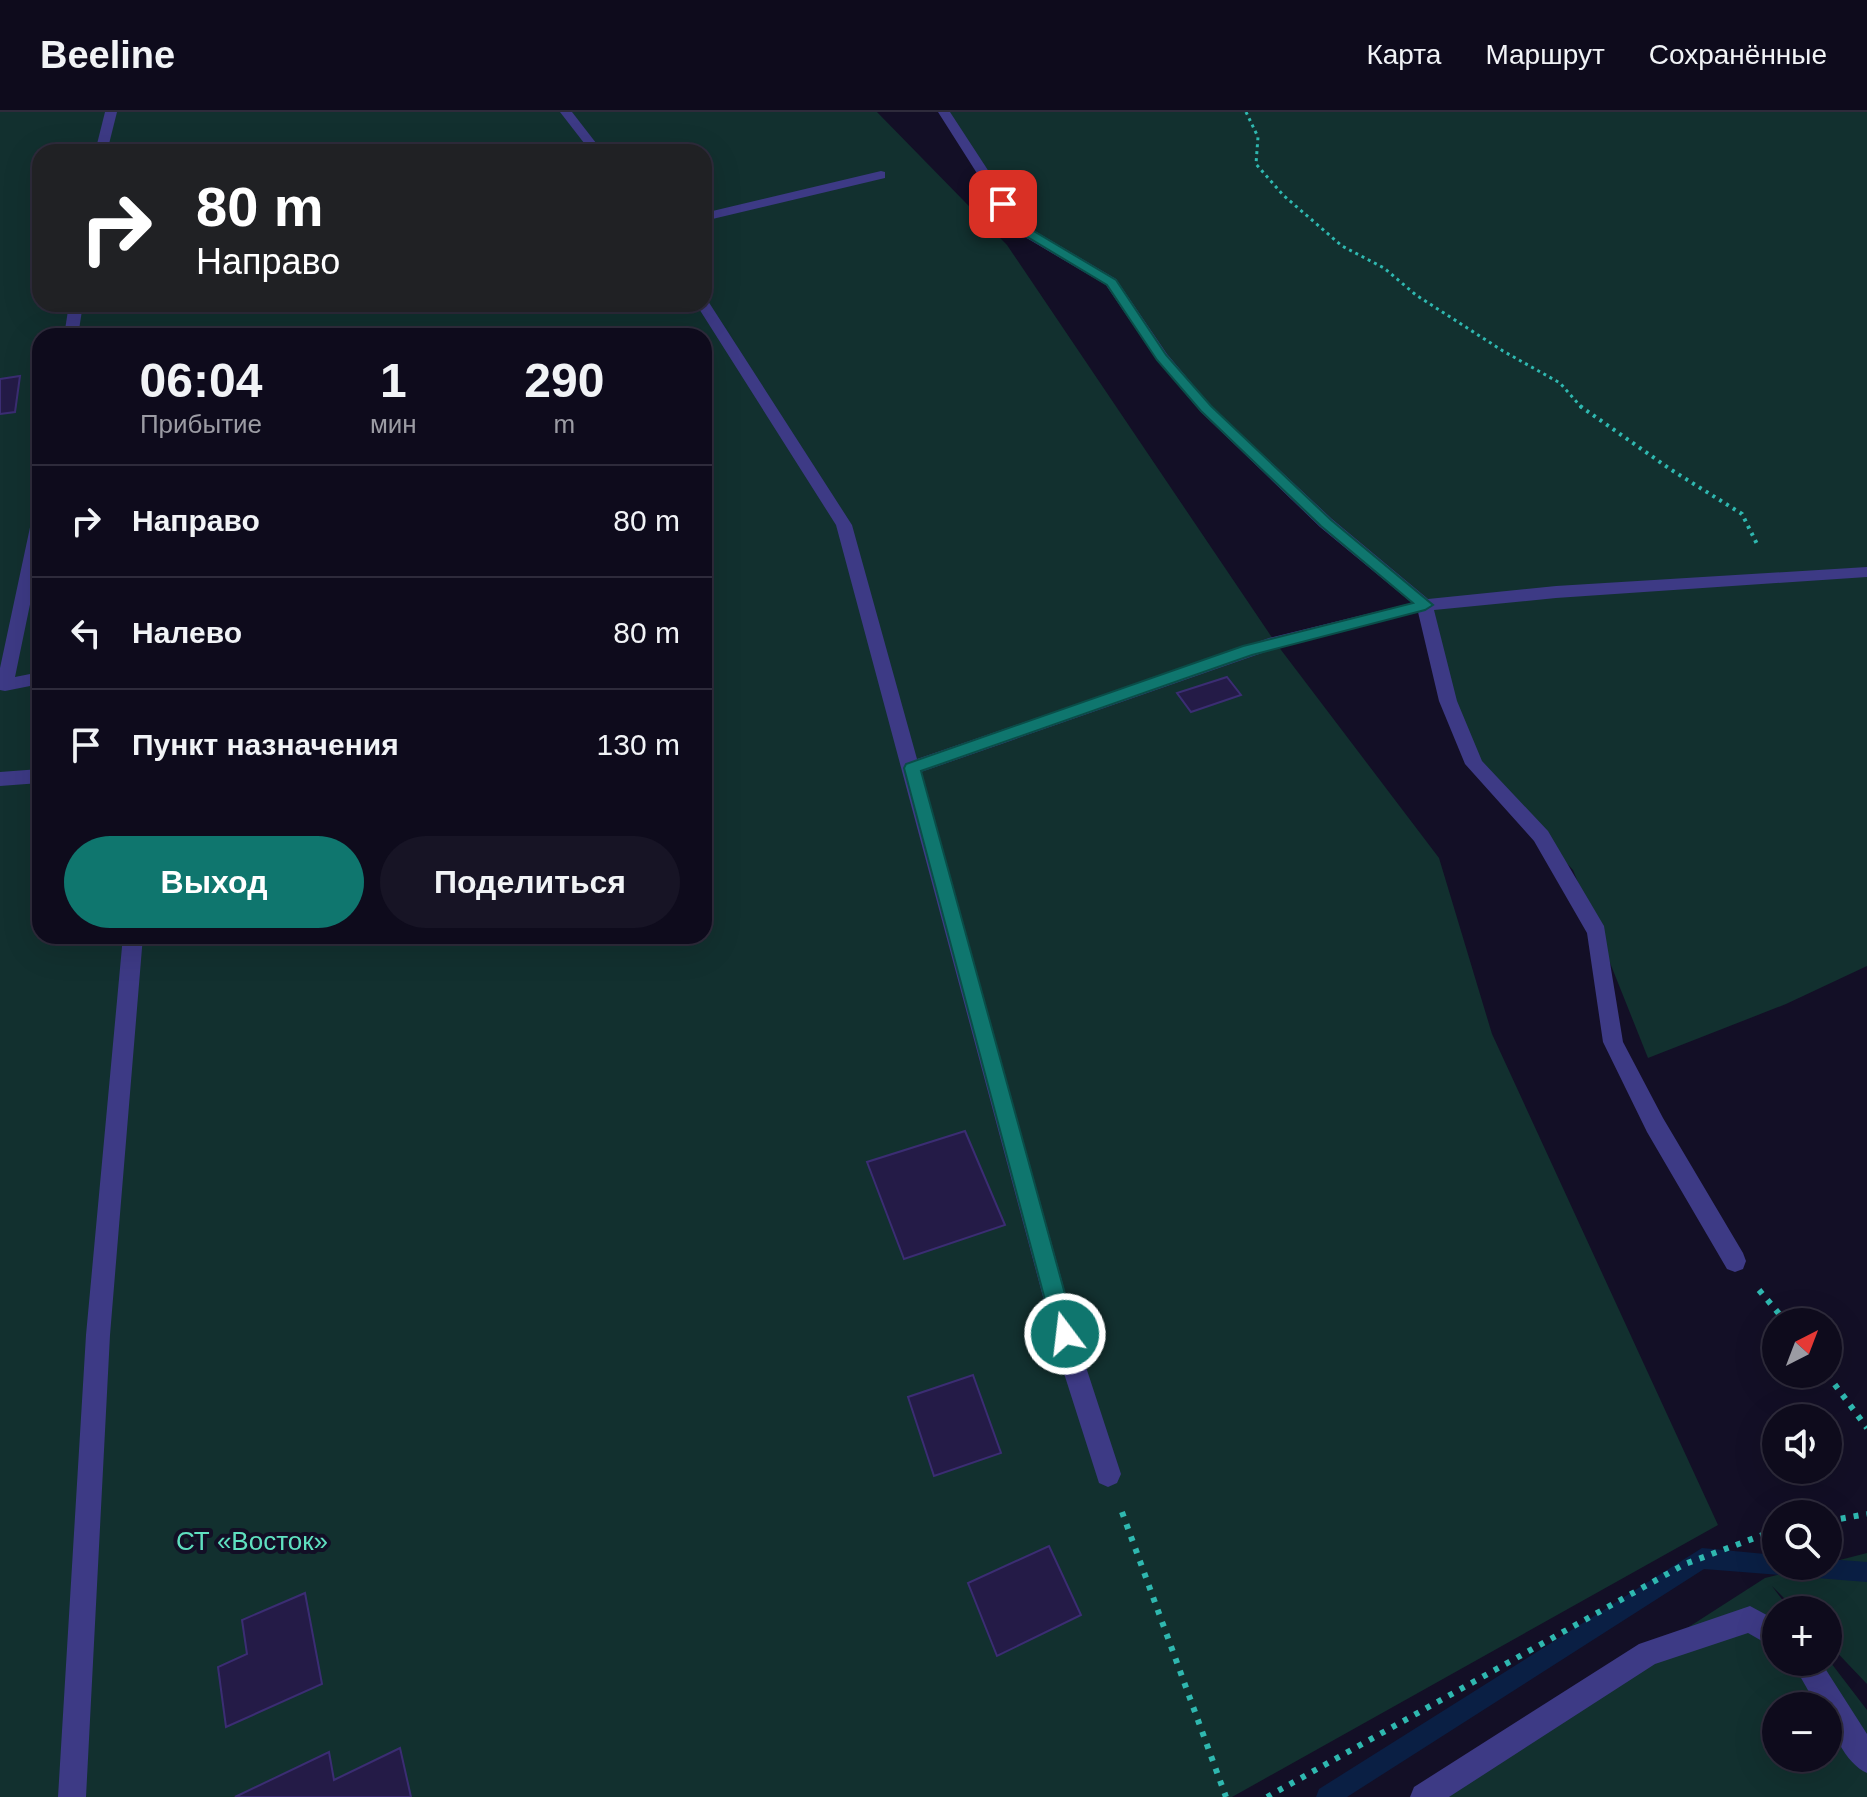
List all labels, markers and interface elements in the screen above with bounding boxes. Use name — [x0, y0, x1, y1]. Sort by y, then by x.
text: Beeline — [40, 34, 175, 76]
text: Карта — [1366, 39, 1441, 70]
text: Маршрут — [1485, 39, 1605, 70]
text: Сохранённые — [1649, 39, 1827, 70]
pin — [969, 170, 1037, 238]
text: 80 m — [196, 175, 324, 238]
icon: right — [64, 176, 168, 280]
icon: arrive — [981, 182, 1025, 226]
text: Направо — [196, 241, 340, 282]
text: 06:04 — [140, 354, 262, 407]
text: 1 — [380, 354, 407, 407]
text: 290 — [524, 354, 604, 407]
text: Прибытие — [140, 409, 262, 439]
text: мин — [370, 409, 417, 439]
text: m — [554, 409, 575, 439]
icon: right — [64, 499, 108, 543]
text: Направо — [132, 504, 260, 537]
text: 80 m — [613, 504, 680, 537]
icon: left — [64, 611, 108, 655]
text: Налево — [132, 616, 242, 649]
text: 80 m — [613, 616, 680, 649]
icon: arrive — [64, 723, 108, 767]
text: Пункт назначения — [132, 728, 399, 761]
text: 130 m — [597, 728, 680, 761]
button: Выход — [64, 836, 364, 928]
button: Поделиться — [380, 836, 680, 928]
position arrow — [1023, 1292, 1107, 1376]
north arrow — [1762, 1308, 1842, 1388]
map controls — [1762, 1308, 1842, 1772]
button: sound — [1762, 1404, 1842, 1484]
button: search — [1762, 1500, 1842, 1580]
park label: СТ «Восток» — [176, 1526, 328, 1556]
button: + — [1762, 1596, 1842, 1676]
button: − — [1762, 1692, 1842, 1772]

